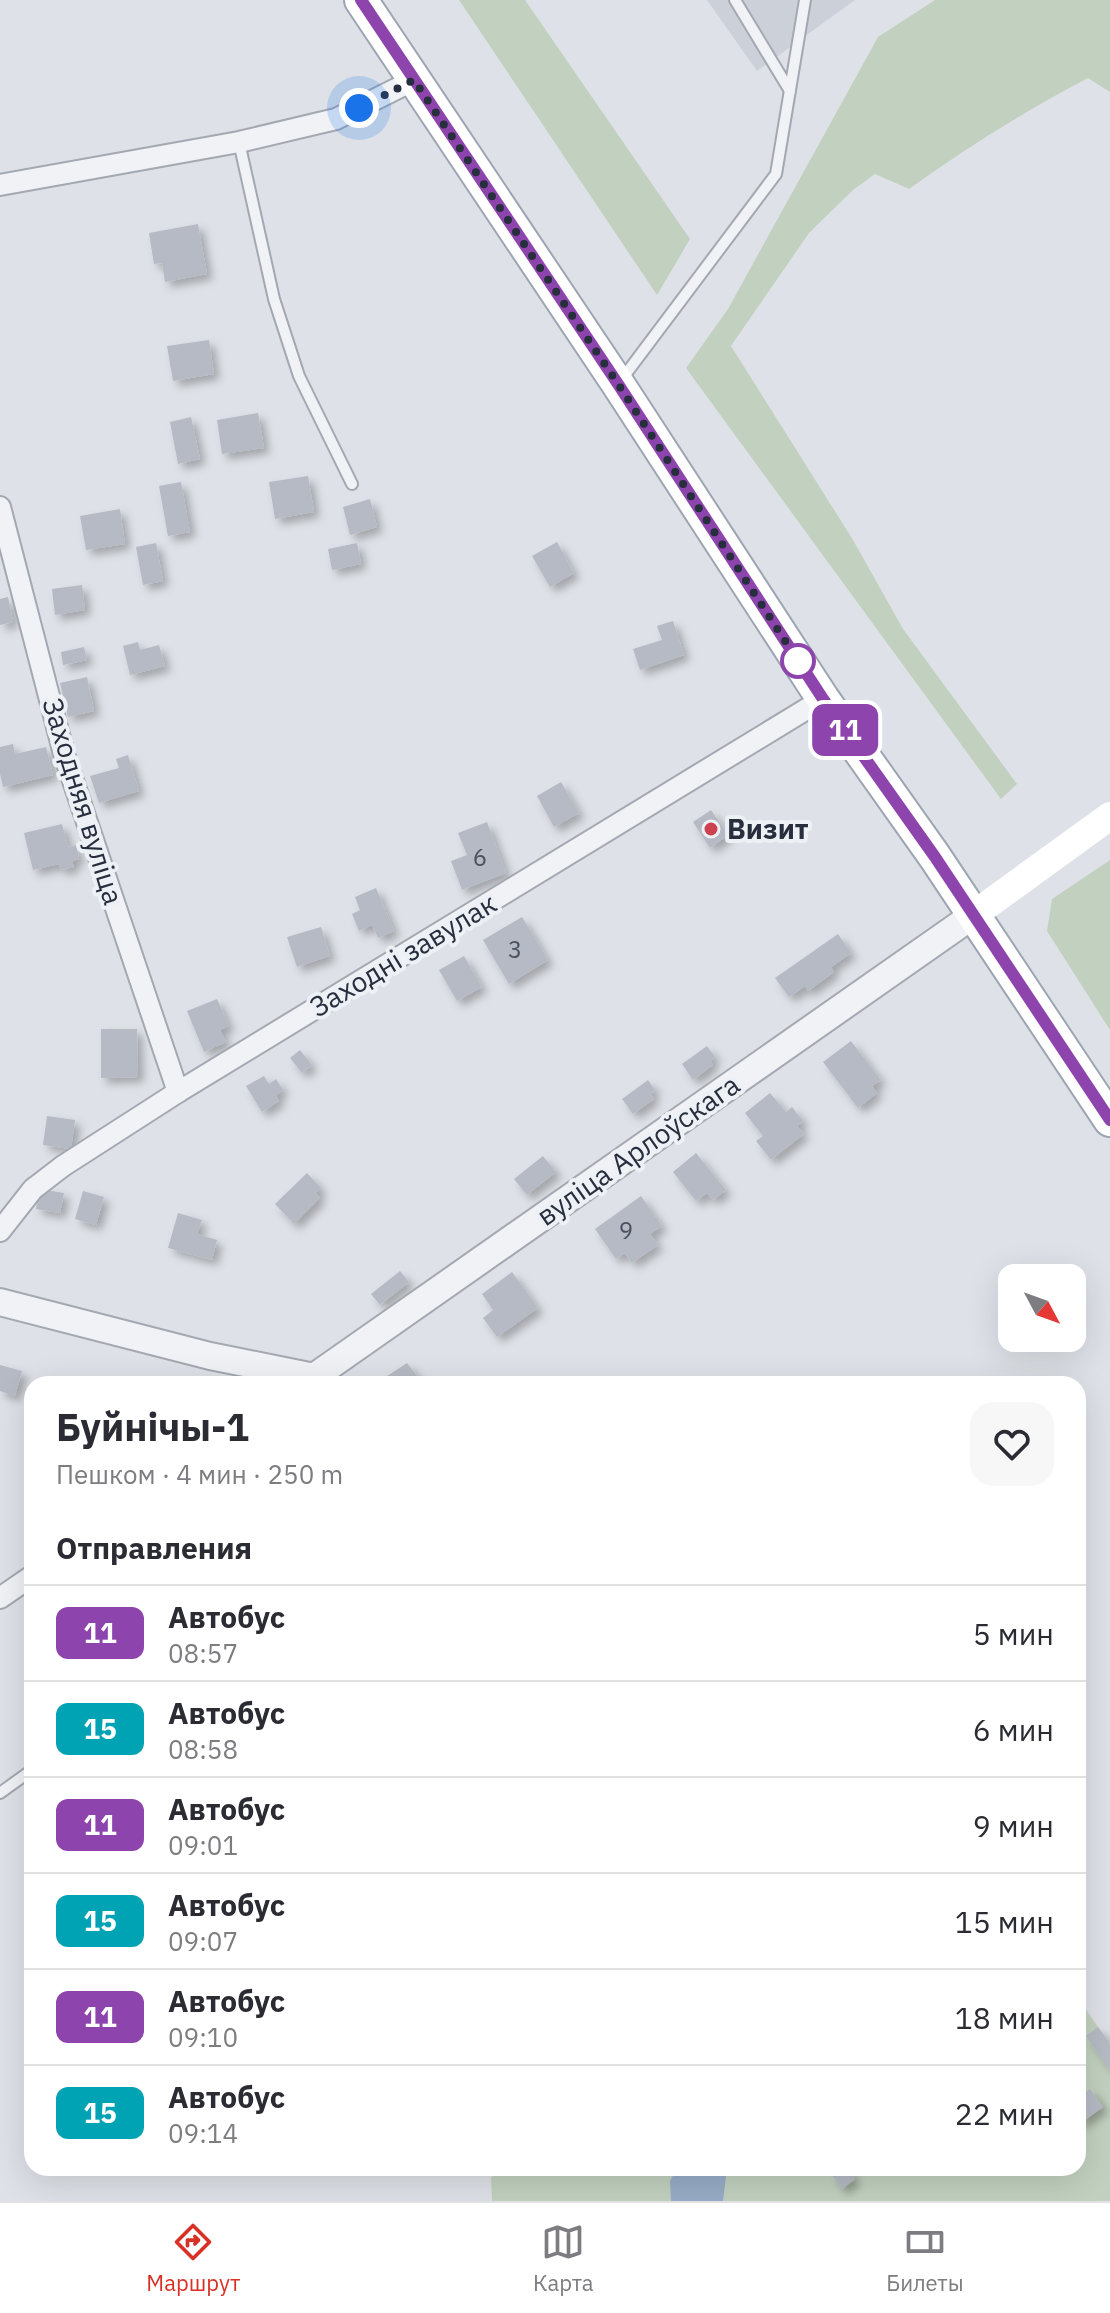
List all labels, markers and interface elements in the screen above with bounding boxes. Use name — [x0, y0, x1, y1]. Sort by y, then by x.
your location — [339, 88, 379, 128]
unlabelled marker — [781, 644, 815, 678]
street label: Заходняя вуліца — [34, 693, 133, 909]
line badge: 11 — [809, 704, 881, 756]
text: 11 — [828, 711, 862, 748]
place label: Визит — [727, 810, 809, 847]
marker: Визит — [702, 820, 720, 838]
house number: 6 — [473, 841, 487, 873]
street label: Заходні завулак — [302, 884, 503, 1025]
house number: 3 — [508, 933, 522, 965]
street label: вуліца Арлоўскага — [529, 1066, 747, 1234]
house number: 9 — [619, 1214, 633, 1246]
north arrow — [998, 1264, 1086, 1352]
map controls — [998, 1264, 1086, 1352]
text: Буйнічы-1 — [56, 1402, 249, 1451]
button: heart — [970, 1402, 1054, 1486]
text: Пешком · 4 мин · 250 m — [56, 1457, 343, 1491]
text: Отправления — [56, 1528, 252, 1567]
text: Автобус — [168, 1597, 285, 1636]
text: 11 — [83, 1614, 117, 1651]
text: 5 мин — [973, 1614, 1054, 1653]
text: 08:57 — [168, 1636, 238, 1670]
text: Автобус — [168, 1693, 285, 1732]
text: 15 — [83, 1710, 117, 1747]
text: 6 мин — [973, 1710, 1054, 1749]
text: 08:58 — [168, 1732, 238, 1766]
text: Автобус — [168, 1789, 285, 1828]
text: 11 — [83, 1806, 117, 1843]
text: 9 мин — [973, 1806, 1054, 1845]
text: 09:01 — [168, 1828, 238, 1862]
text: Автобус — [168, 1885, 285, 1924]
text: 15 — [83, 1902, 117, 1939]
text: 15 мин — [955, 1902, 1054, 1941]
text: 09:07 — [168, 1924, 238, 1958]
text: Автобус — [168, 1981, 285, 2020]
text: 11 — [83, 1998, 117, 2035]
text: 18 мин — [955, 1998, 1054, 2037]
text: 09:10 — [168, 2020, 238, 2054]
text: Автобус — [168, 2077, 285, 2116]
text: 15 — [83, 2094, 117, 2131]
text: 22 мин — [955, 2094, 1054, 2133]
text: 09:14 — [168, 2116, 238, 2150]
tab: Маршрут — [146, 2220, 240, 2297]
tab: Карта — [533, 2220, 594, 2297]
tab: Билеты — [886, 2220, 964, 2297]

